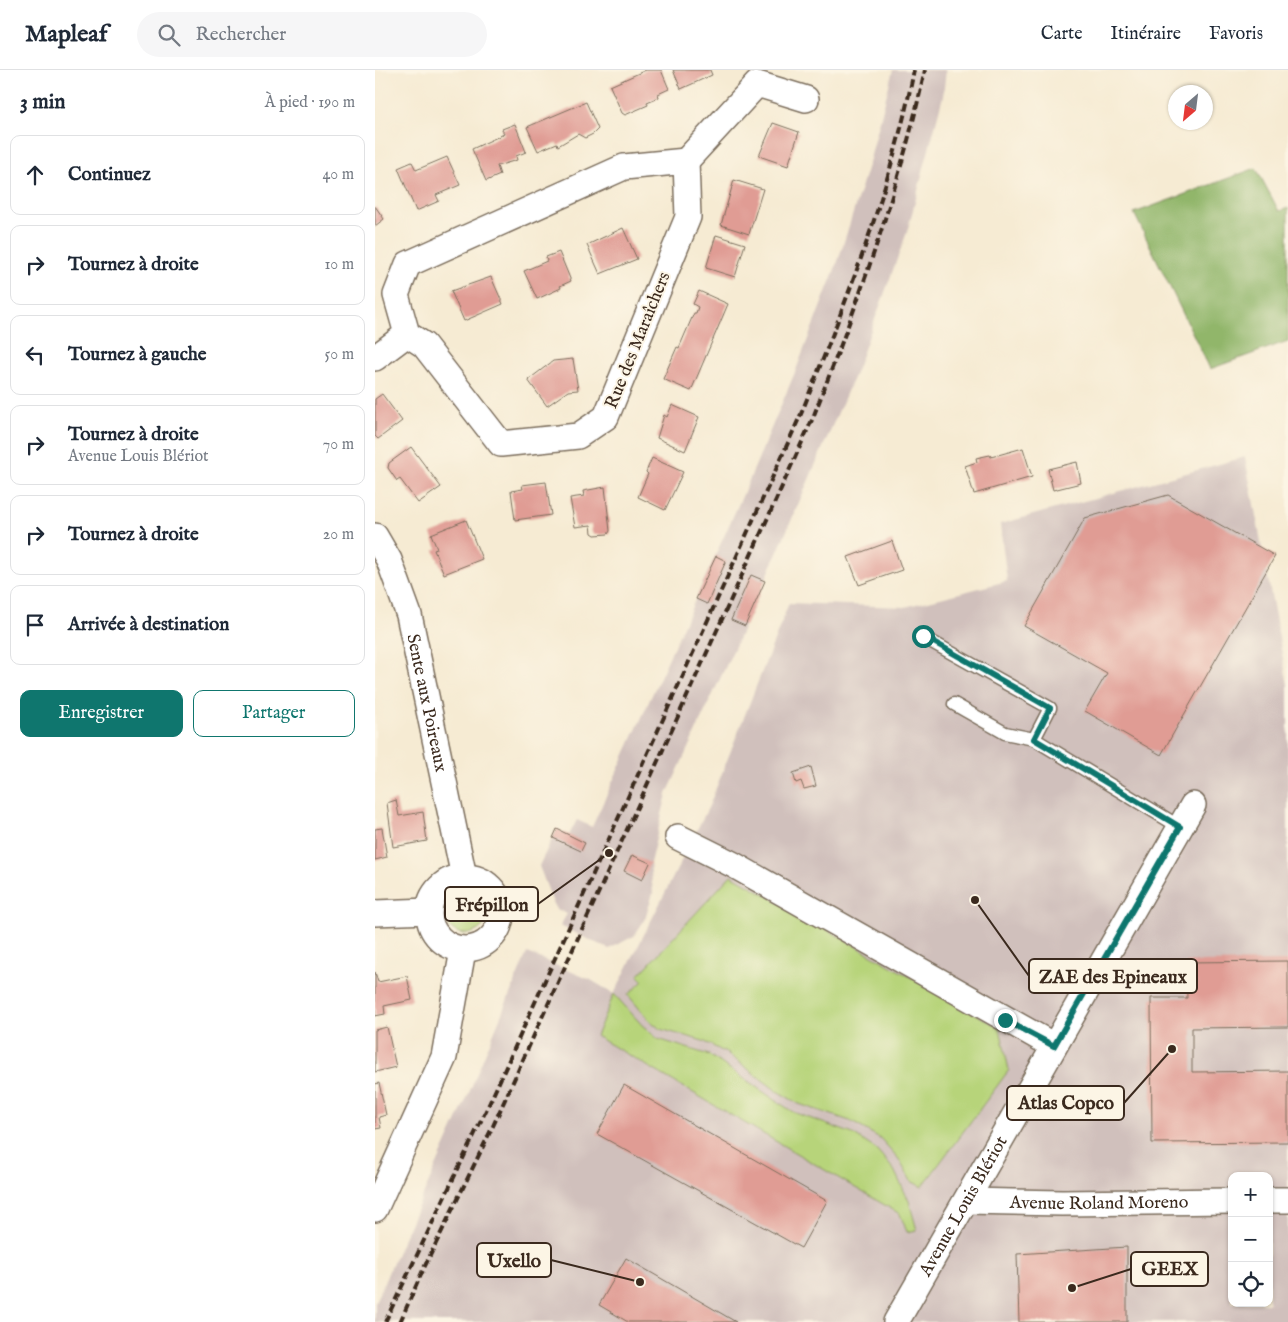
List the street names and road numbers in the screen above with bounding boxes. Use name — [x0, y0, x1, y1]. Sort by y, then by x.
street label: Rue des Maraîchers — [600, 269, 676, 412]
street label: Sente aux Poireaux — [400, 632, 452, 774]
street label: Avenue Louis Blériot — [914, 1132, 1013, 1282]
street label: Avenue Roland Moreno — [1008, 1192, 1189, 1216]

